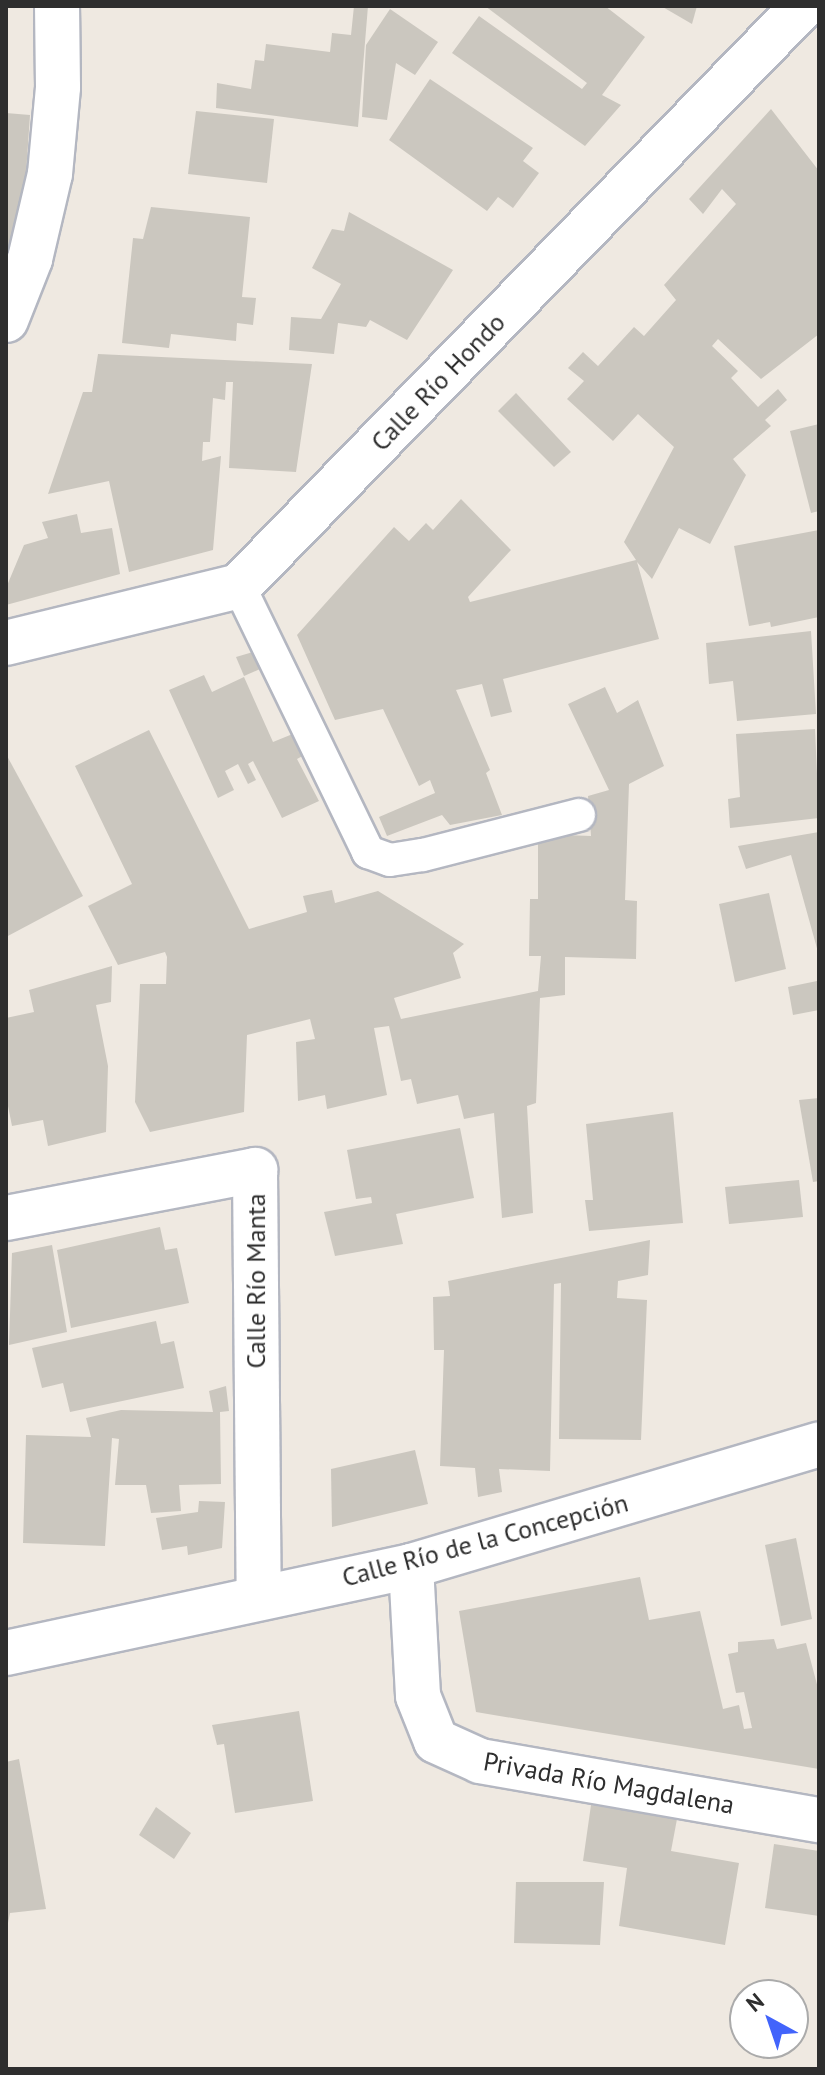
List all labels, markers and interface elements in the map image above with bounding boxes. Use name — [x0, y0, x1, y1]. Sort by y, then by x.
street label: Calle Río Hondo — [365, 307, 511, 457]
street label: Calle Río Manta — [240, 1193, 272, 1369]
street label: Calle Río de la Concepción — [339, 1487, 631, 1593]
street label: Privada Río Magdalena — [481, 1746, 737, 1820]
north arrow — [729, 1979, 809, 2059]
text: N — [740, 1987, 769, 2018]

